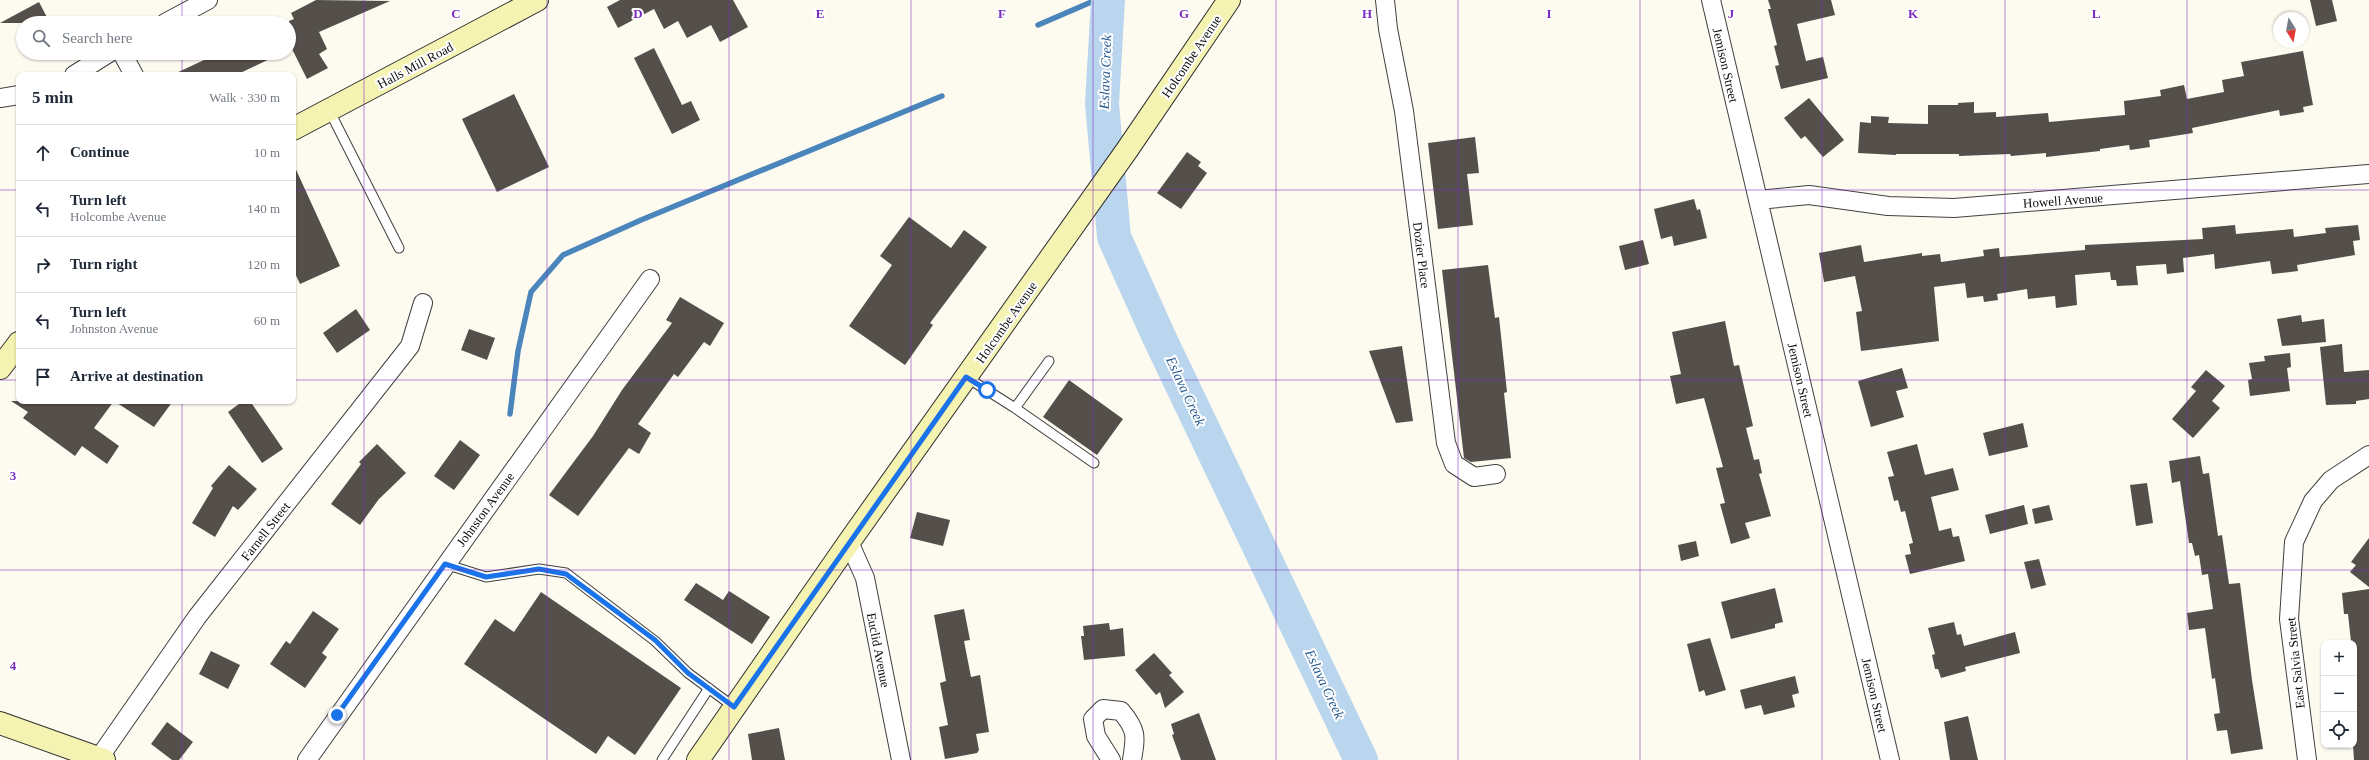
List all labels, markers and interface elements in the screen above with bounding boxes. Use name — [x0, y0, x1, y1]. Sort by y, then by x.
text: C — [451, 6, 461, 21]
text: D — [633, 6, 643, 21]
text: E — [816, 6, 824, 21]
text: F — [998, 6, 1006, 21]
text: G — [1179, 6, 1189, 21]
text: H — [1362, 6, 1372, 21]
text: I — [1546, 6, 1552, 21]
text: J — [1728, 6, 1735, 21]
text: K — [1908, 6, 1919, 21]
text: L — [2092, 6, 2101, 21]
street label: Holcombe Avenue — [1158, 12, 1225, 100]
north arrow — [2273, 12, 2309, 48]
search box — [16, 16, 296, 60]
street label: Jemison Street — [1710, 26, 1741, 104]
icon: search — [30, 27, 52, 49]
text: Search here — [62, 30, 132, 46]
water label: Eslava Creek — [1097, 34, 1114, 111]
street label: Halls Mill Road — [375, 39, 456, 92]
text: 5 min — [32, 88, 73, 107]
text: Walk · 330 m — [209, 90, 280, 105]
icon: ahead — [32, 142, 54, 164]
text: Continue — [70, 144, 129, 160]
text: 10 m — [254, 145, 280, 160]
street label: Howell Avenue — [2022, 190, 2104, 211]
text: Turn left — [70, 192, 127, 208]
icon: left — [32, 198, 54, 220]
text: 140 m — [247, 201, 280, 216]
text: Holcombe Avenue — [70, 209, 166, 224]
street label: Dozier Place — [1410, 221, 1433, 289]
icon: right — [32, 254, 54, 276]
text: Turn right — [70, 256, 137, 272]
text: 120 m — [247, 257, 280, 272]
street label: Holcombe Avenue — [973, 278, 1040, 366]
text: Turn left — [70, 304, 127, 320]
icon: left — [32, 310, 54, 332]
text: 60 m — [254, 313, 280, 328]
text: Johnston Avenue — [70, 321, 158, 336]
street label: Jemison Street — [1785, 341, 1816, 419]
water label: Eslava Creek — [1163, 353, 1208, 429]
icon: arrive — [32, 366, 54, 388]
text: Arrive at destination — [70, 368, 203, 384]
route start — [978, 381, 996, 399]
text: 3 — [10, 468, 17, 483]
street label: Johnston Avenue — [453, 469, 518, 549]
street label: Farnell Street — [238, 499, 293, 564]
street label: Euclid Avenue — [864, 611, 893, 689]
street label: East Salvia Street — [2283, 616, 2308, 709]
map controls — [2321, 640, 2357, 748]
button: + — [2321, 640, 2357, 676]
water label: Eslava Creek — [1302, 646, 1347, 722]
street label: Jemison Street — [1859, 656, 1890, 734]
text: 4 — [10, 658, 17, 673]
button: − — [2321, 676, 2357, 712]
route end — [328, 706, 346, 724]
button: locate — [2321, 712, 2357, 748]

